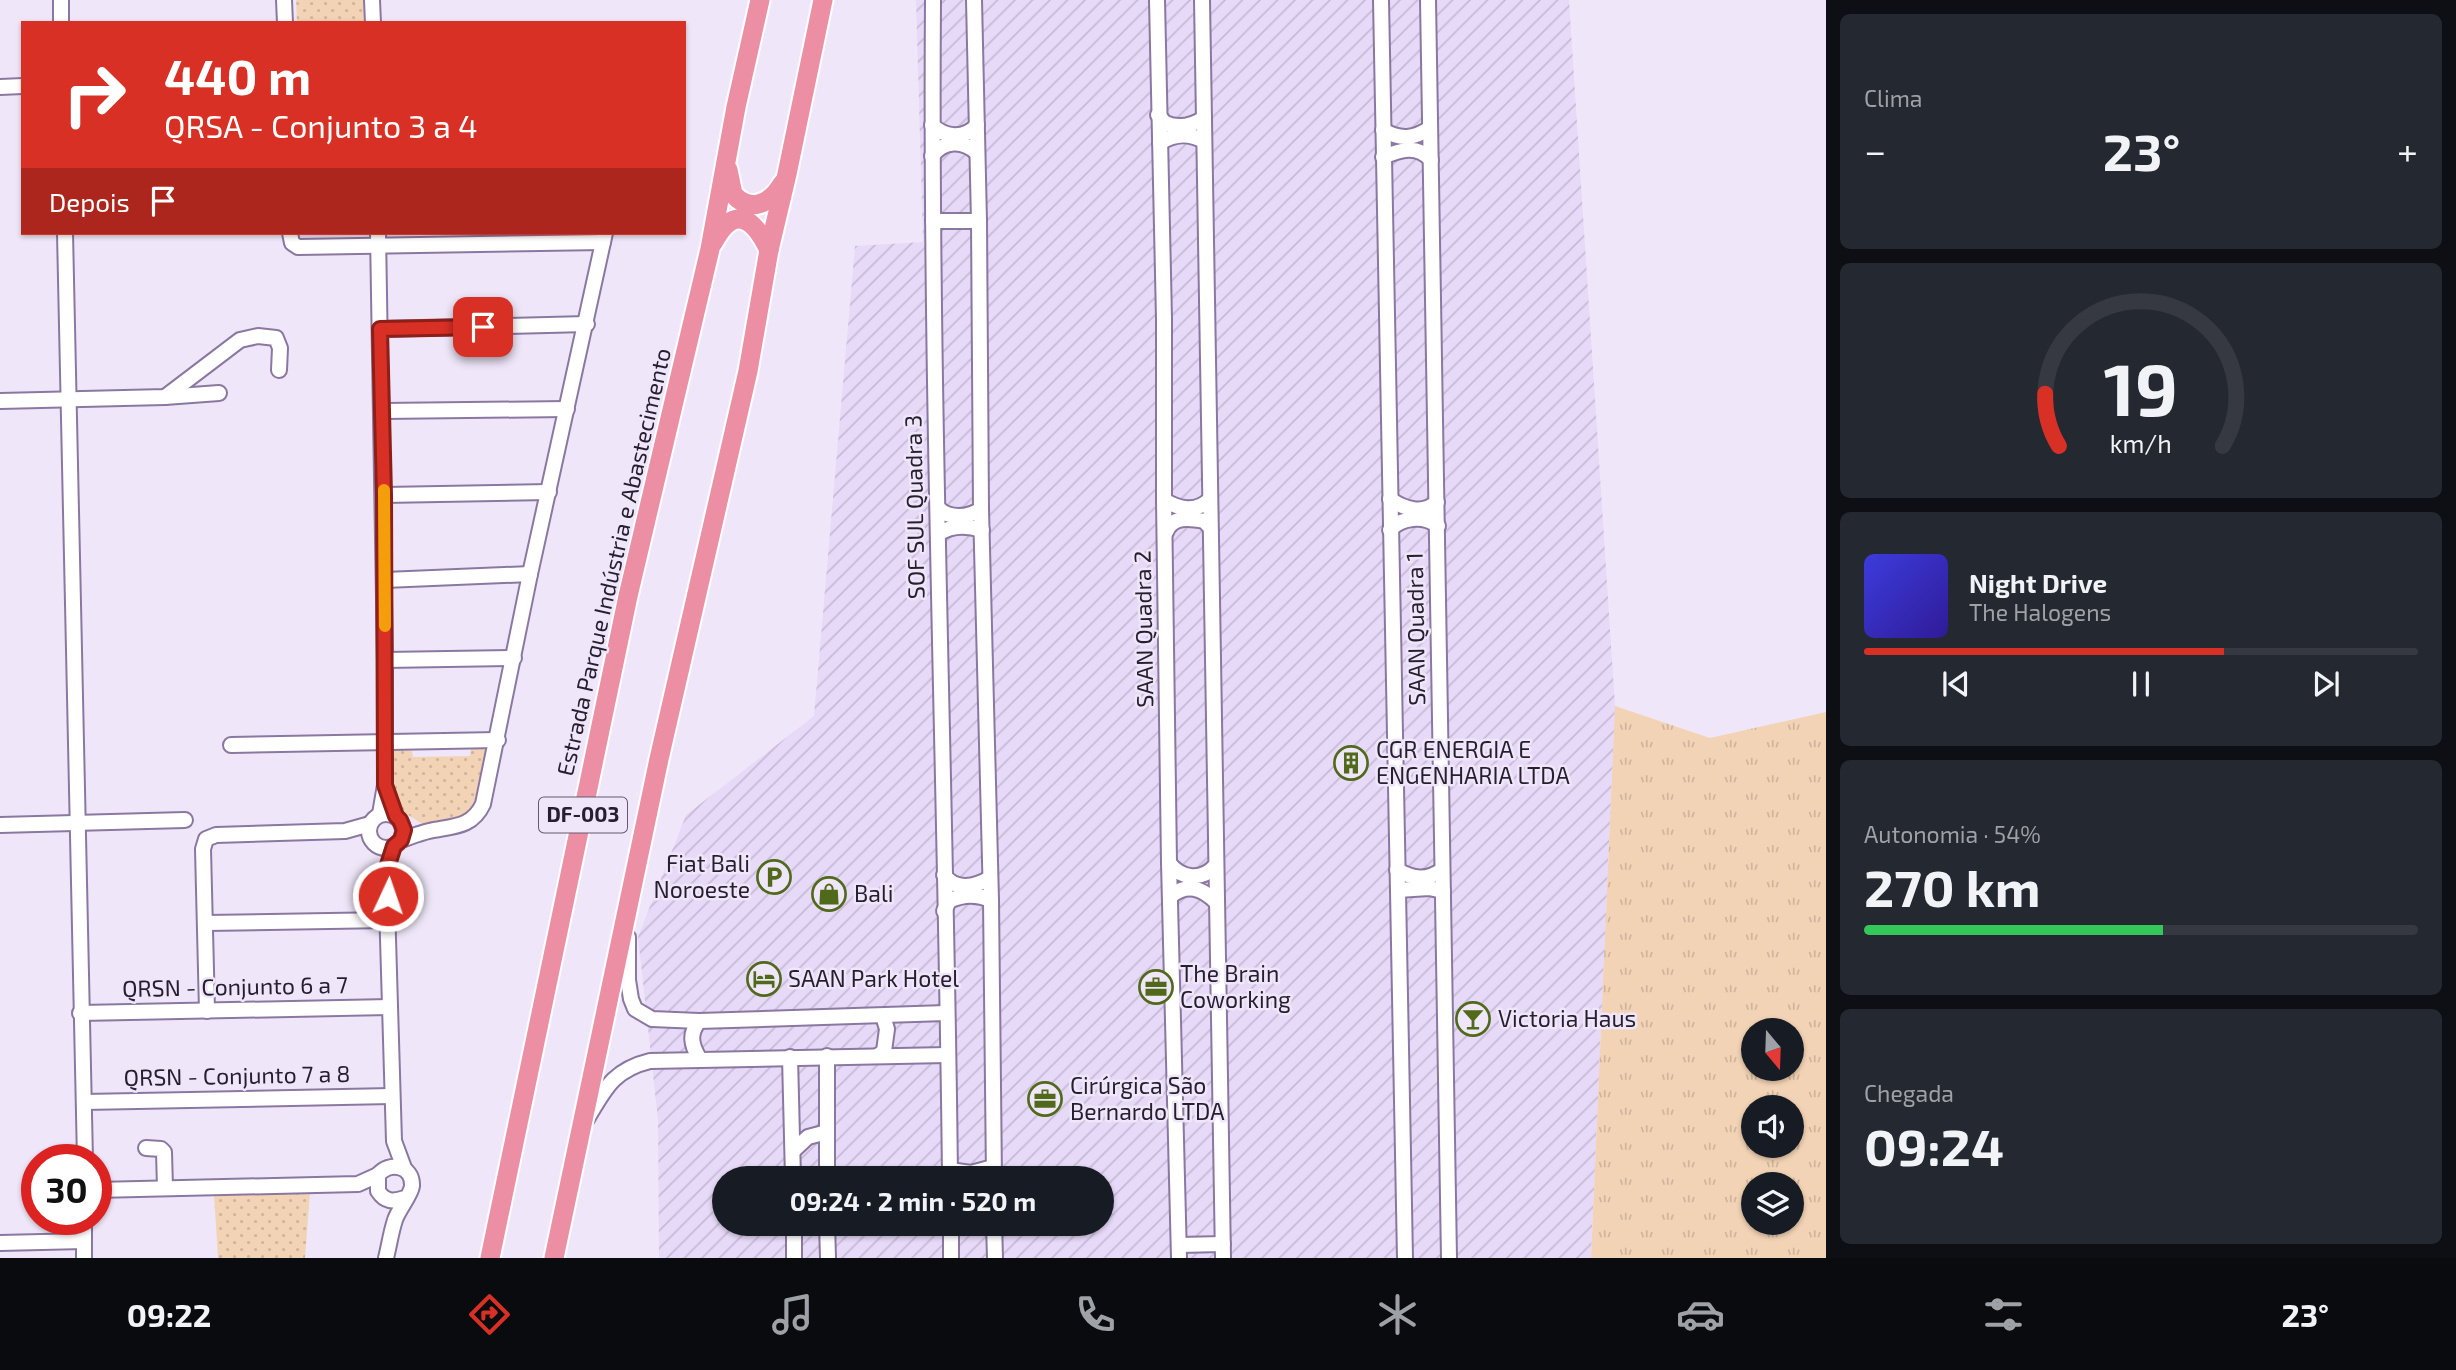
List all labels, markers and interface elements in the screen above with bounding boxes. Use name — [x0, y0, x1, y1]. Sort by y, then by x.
text: 440 m — [164, 46, 311, 105]
icon: right — [49, 49, 140, 140]
text: Clima — [1864, 84, 1922, 112]
text: QRSA - Conjunto 3 a 4 — [164, 106, 478, 144]
text: 23° — [2103, 119, 2180, 181]
text: − — [1864, 127, 1886, 173]
text: + — [2397, 127, 2418, 173]
icon: arrive — [144, 182, 182, 220]
text: Depois — [49, 186, 130, 217]
pin — [453, 297, 513, 357]
icon: arrive — [464, 308, 502, 346]
text: 19 — [2104, 344, 2178, 432]
street label: Estrada Parque Indústria e Abastecimento — [550, 345, 676, 778]
street label: SOF SUL Quadra 3 — [898, 415, 930, 599]
text: km/h — [2110, 428, 2172, 458]
street label: SAAN Quadra 2 — [1128, 550, 1158, 708]
street label: SAAN Quadra 1 — [1400, 552, 1430, 706]
text: Night Drive — [1969, 567, 2107, 598]
text: The Halogens — [1969, 598, 2111, 626]
icon: previous — [1937, 665, 1975, 703]
icon: pause — [2122, 665, 2160, 703]
icon: next — [2307, 665, 2345, 703]
place label: CGR ENERGIA E ENGENHARIA LTDA — [1376, 735, 1570, 789]
building icon: CGR ENERGIA E ENGENHARIA LTDA — [1332, 744, 1370, 782]
road number: DF-003 — [539, 798, 627, 832]
text: Autonomia · 54% — [1864, 820, 2041, 848]
place label: Fiat Bali Noroeste — [654, 849, 750, 903]
text: 270 km — [1864, 855, 2041, 917]
parking icon: Fiat Bali Noroeste — [755, 858, 793, 896]
position arrow — [351, 859, 425, 933]
shop icon: Bali — [810, 875, 848, 913]
place label: Bali — [854, 879, 893, 907]
place label: The Brain Coworking — [1180, 959, 1291, 1013]
hotel icon: SAAN Park Hotel — [745, 960, 783, 998]
place label: SAAN Park Hotel — [788, 964, 959, 992]
office icon: The Brain Coworking — [1137, 968, 1175, 1006]
street label: QRSN - Conjunto 6 a 7 — [122, 970, 348, 1002]
bar icon: Victoria Haus — [1454, 1000, 1492, 1038]
place label: Victoria Haus — [1498, 1004, 1636, 1032]
north arrow — [1741, 1018, 1804, 1082]
map controls — [1741, 1018, 1804, 1235]
street label: QRSN - Conjunto 7 a 8 — [123, 1059, 351, 1091]
place label: Cirúrgica São Bernardo LTDA — [1070, 1071, 1225, 1125]
text: Chegada — [1864, 1079, 1954, 1107]
office icon: Cirúrgica São Bernardo LTDA — [1026, 1080, 1064, 1118]
button: sound — [1741, 1095, 1804, 1158]
text: 09:24 — [1864, 1114, 2004, 1176]
speed limit sign: 30 — [21, 1144, 112, 1235]
button: layers — [1741, 1172, 1804, 1235]
text: 09:24 · 2 min · 520 m — [790, 1185, 1036, 1216]
icon: directions — [465, 1290, 514, 1339]
icon: music — [768, 1290, 817, 1339]
icon: phone — [1071, 1290, 1120, 1339]
icon: climate — [1373, 1290, 1422, 1339]
icon: car — [1676, 1290, 1725, 1339]
icon: filters — [1979, 1290, 2028, 1339]
text: 09:22 — [127, 1295, 211, 1333]
text: 23° — [2281, 1295, 2329, 1333]

